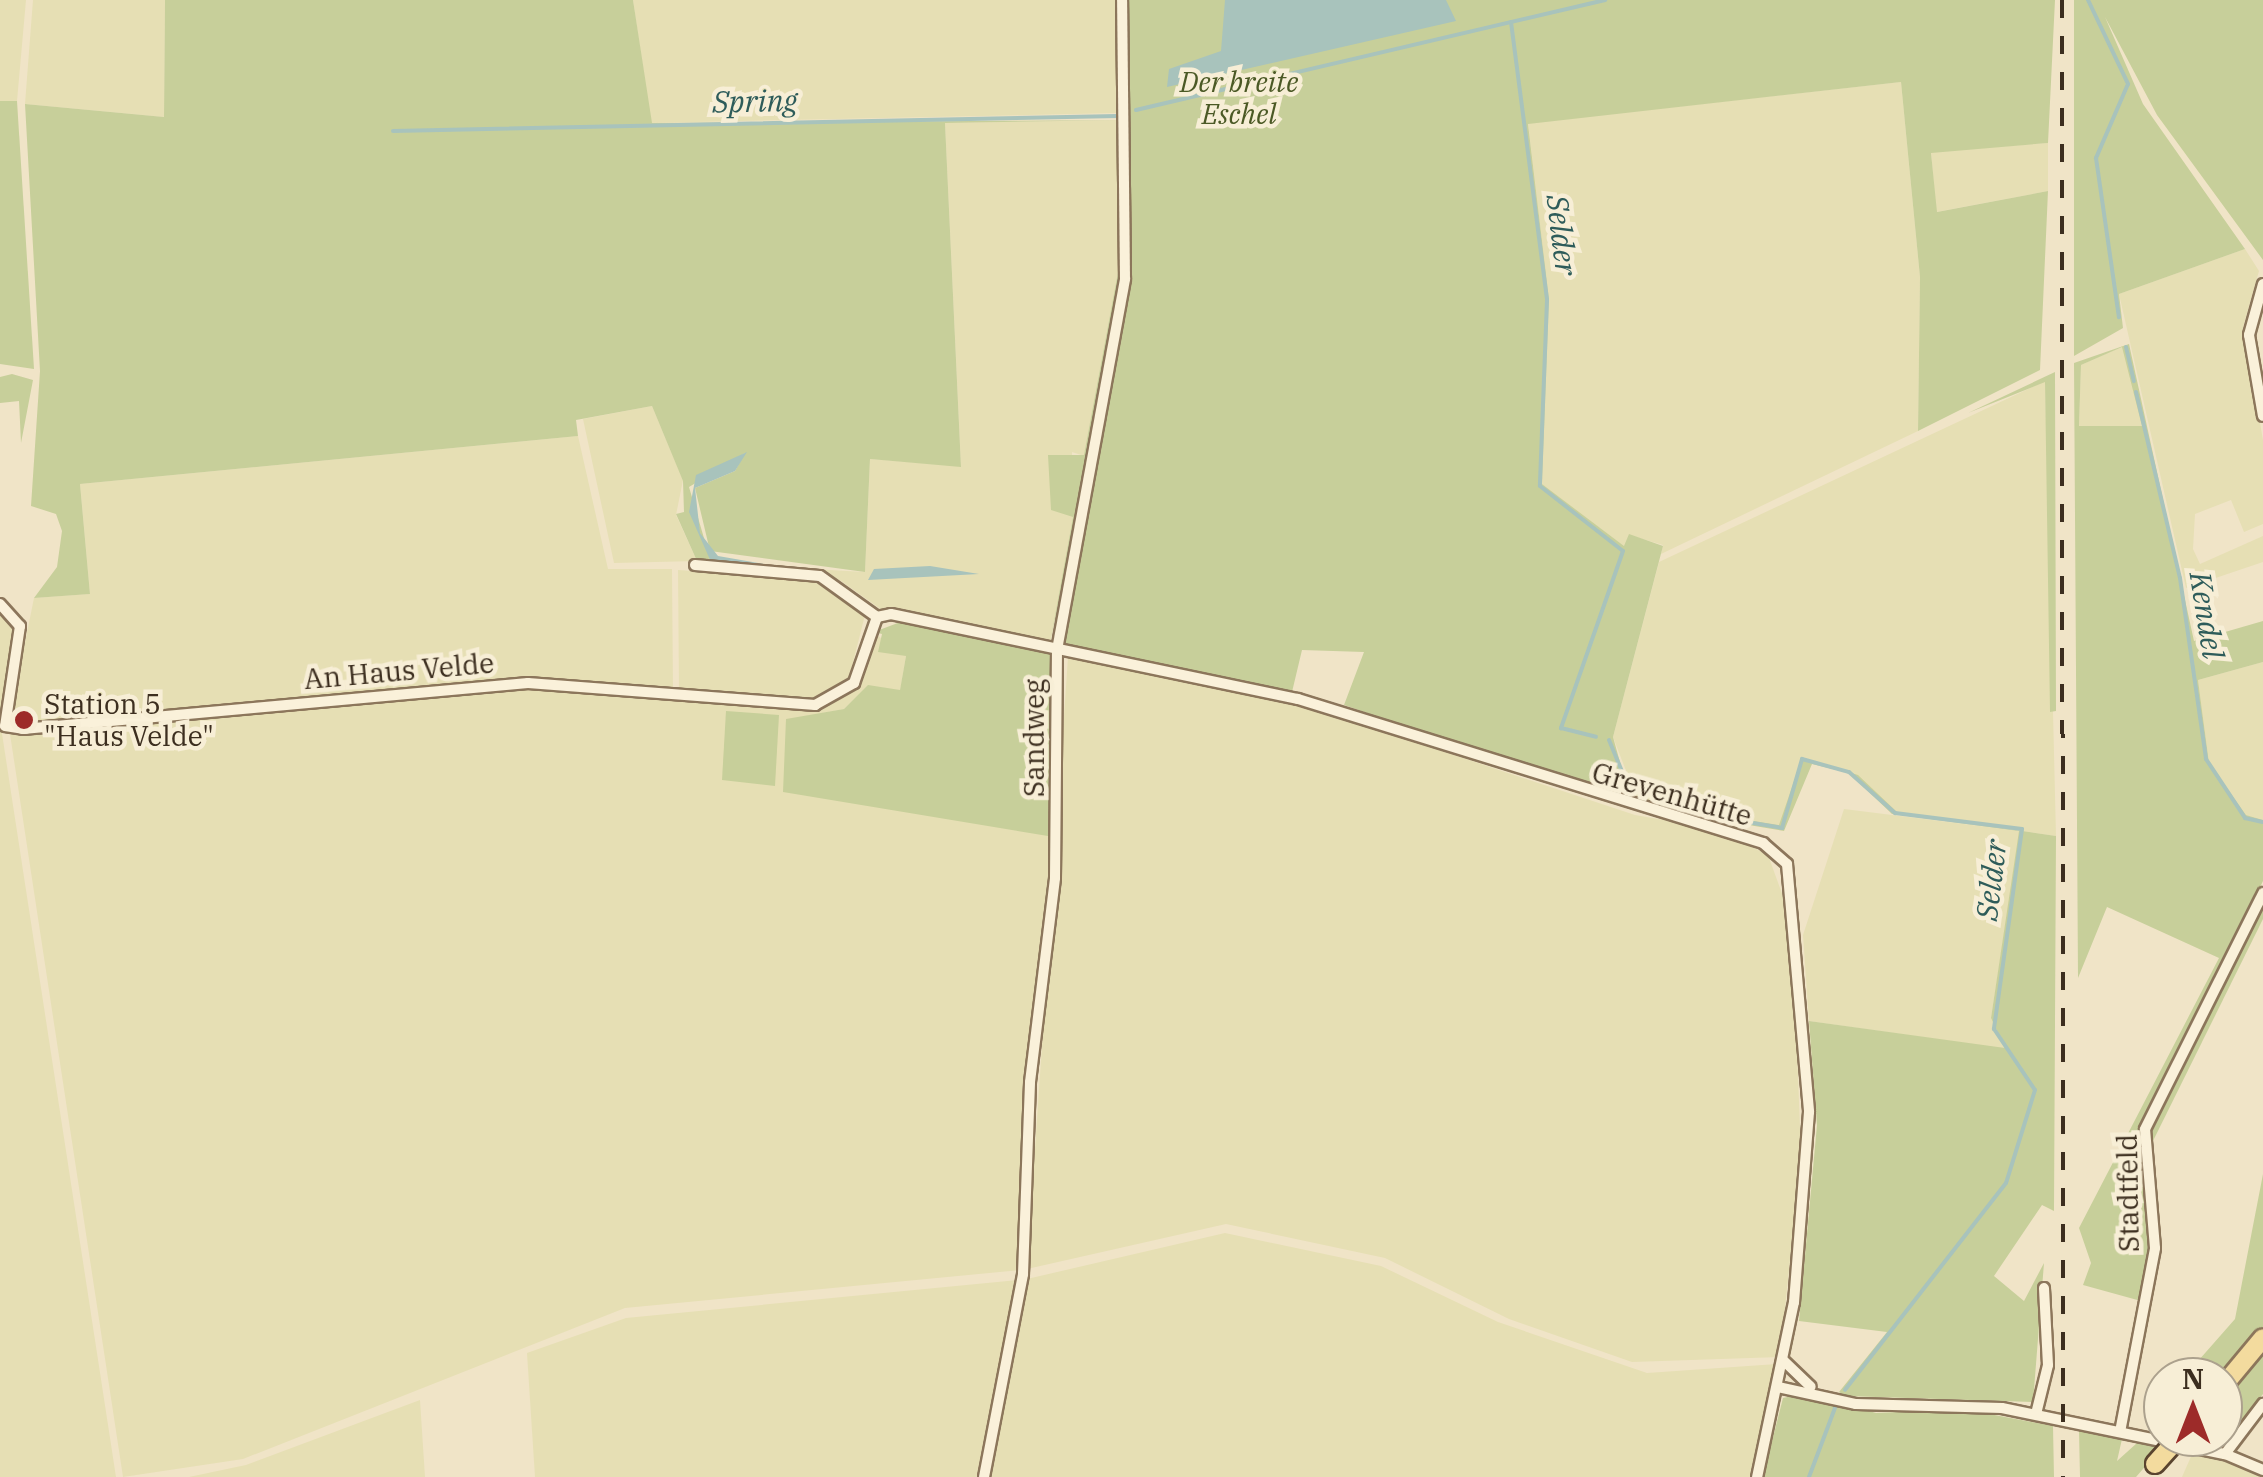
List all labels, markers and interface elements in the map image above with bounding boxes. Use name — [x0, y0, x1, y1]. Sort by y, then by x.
park label: Der breite Eschel — [1180, 65, 1298, 131]
water label: Spring — [712, 82, 798, 120]
water label: Selder — [1539, 193, 1585, 277]
water label: Kendel — [2182, 569, 2232, 661]
street label: An Haus Velde — [303, 646, 495, 696]
street label: Sandweg — [1017, 679, 1051, 797]
place label: Station 5 "Haus Velde" — [44, 687, 214, 753]
marker: Station 5 "Haus Velde" — [13, 709, 35, 731]
street label: Grevenhütte — [1588, 755, 1756, 833]
water label: Selder — [1968, 838, 2014, 922]
street label: Stadtfeld — [2110, 1134, 2146, 1252]
north arrow — [2143, 1357, 2243, 1457]
text: N — [2182, 1360, 2204, 1397]

